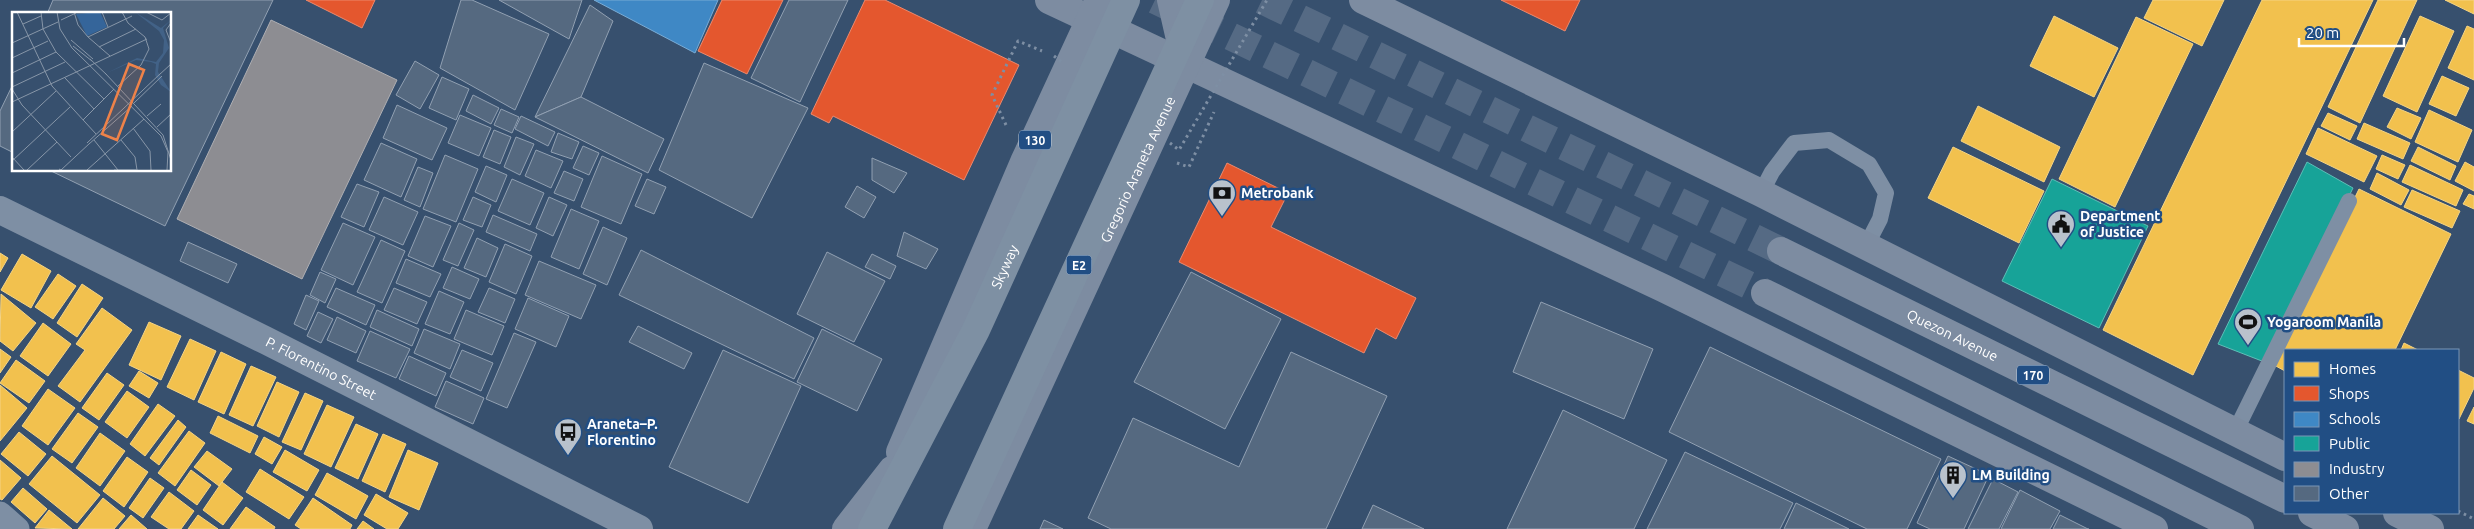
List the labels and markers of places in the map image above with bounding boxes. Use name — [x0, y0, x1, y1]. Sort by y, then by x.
bank icon: Metrobank — [1207, 178, 1237, 217]
place label: Metrobank — [1241, 185, 1314, 201]
place label: Department of Justice — [2080, 208, 2160, 240]
public building icon: Department of Justice — [2046, 209, 2076, 248]
sports icon: Yogaroom Manila — [2233, 307, 2263, 346]
place label: Yogaroom Manila — [2267, 314, 2381, 330]
place label: Araneta–P. Florentino — [587, 416, 658, 448]
bus stop icon: Araneta–P. Florentino — [553, 417, 583, 456]
building icon: LM Building — [1938, 460, 1968, 499]
place label: LM Building — [1972, 467, 2050, 483]

